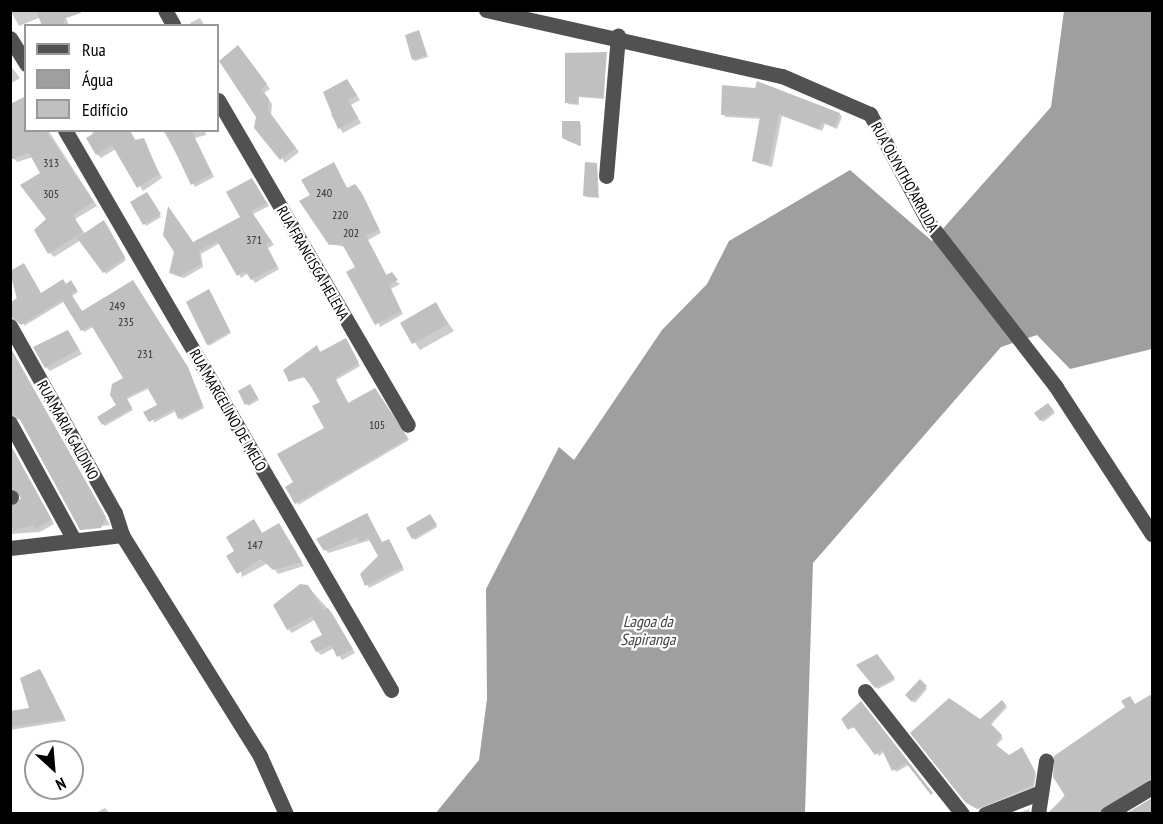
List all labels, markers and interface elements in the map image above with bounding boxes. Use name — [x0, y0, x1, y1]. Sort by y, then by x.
legend — [24, 24, 219, 132]
text: Rua — [82, 38, 106, 61]
text: Água — [82, 68, 113, 91]
text: Edifício — [82, 98, 128, 121]
street label: RUA OLYNTHO ARRUDA — [867, 119, 943, 235]
house number: 313 — [43, 156, 59, 170]
house number: 240 — [316, 186, 332, 200]
house number: 305 — [43, 187, 59, 201]
street label: RUA FRANCISCA HELENA — [273, 202, 353, 324]
house number: 220 — [332, 208, 348, 222]
house number: 202 — [343, 226, 359, 240]
house number: 371 — [246, 233, 262, 247]
house number: 249 — [109, 299, 125, 313]
house number: 235 — [118, 315, 134, 329]
street label: RUA MARCELINO DE MELO — [186, 346, 270, 474]
house number: 231 — [137, 347, 153, 361]
street label: RUA MARIA GALDINO — [33, 377, 103, 483]
house number: 105 — [369, 418, 385, 432]
house number: 147 — [247, 538, 263, 552]
water label: Lagoa da Sapiranga — [621, 611, 675, 649]
north arrow — [24, 740, 84, 800]
text: N — [53, 773, 69, 795]

